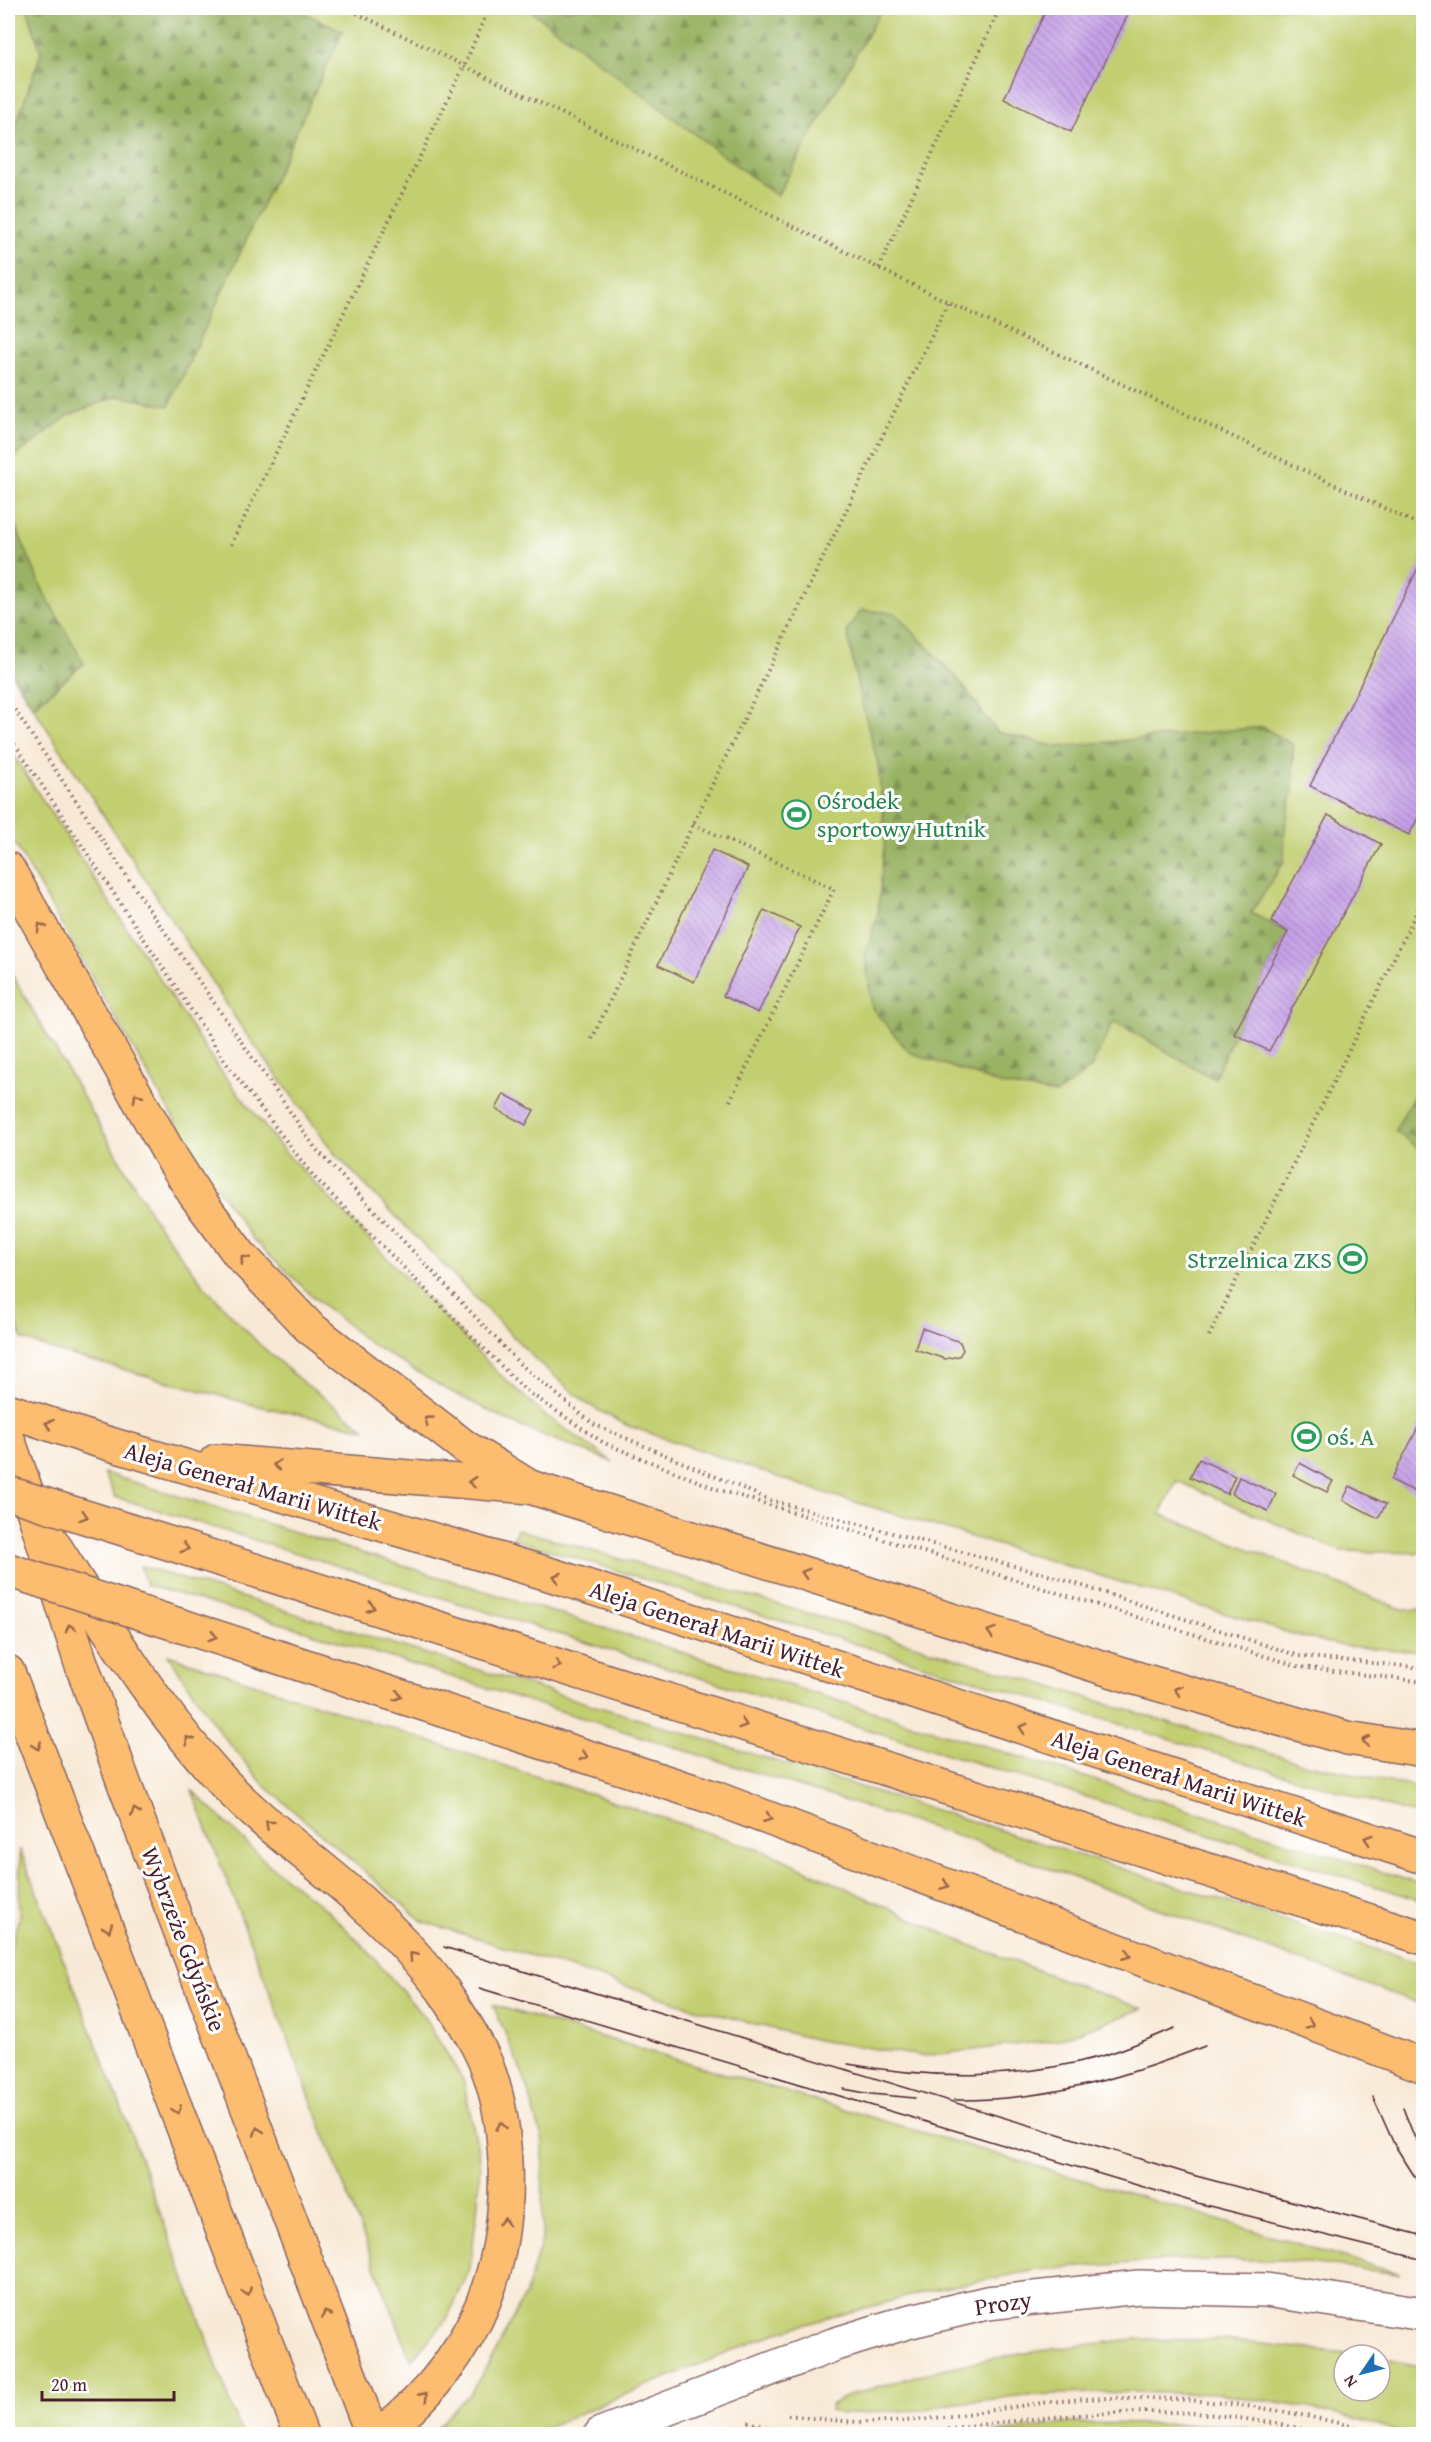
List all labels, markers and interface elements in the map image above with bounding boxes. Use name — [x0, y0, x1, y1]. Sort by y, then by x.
place label: Ośrodek sportowy Hutnik — [817, 783, 987, 846]
sports icon: Ośrodek sportowy Hutnik — [780, 798, 812, 830]
one-way arrow — [36, 923, 48, 933]
one-way arrow — [133, 1093, 144, 1103]
place label: Strzelnica ZKS — [1187, 1242, 1332, 1277]
sports icon: Strzelnica ZKS — [1337, 1243, 1369, 1275]
one-way arrow — [240, 1255, 251, 1266]
one-way arrow — [424, 1417, 435, 1428]
one-way arrow — [44, 1419, 54, 1431]
place label: oś. A — [1327, 1419, 1375, 1454]
sports icon: oś. A — [1290, 1420, 1322, 1452]
street label: Aleja Generał Marii Wittek — [120, 1432, 387, 1540]
one-way arrow — [273, 1459, 282, 1472]
one-way arrow — [467, 1475, 476, 1488]
one-way arrow — [78, 1509, 88, 1522]
one-way arrow — [179, 1541, 190, 1553]
one-way arrow — [800, 1568, 811, 1581]
street label: Aleja Generał Marii Wittek — [585, 1571, 850, 1687]
one-way arrow — [552, 1572, 563, 1584]
one-way arrow — [365, 1599, 376, 1612]
one-way arrow — [65, 1623, 77, 1634]
one-way arrow — [986, 1627, 997, 1640]
one-way arrow — [207, 1629, 218, 1641]
one-way arrow — [551, 1658, 562, 1670]
one-way arrow — [1173, 1685, 1183, 1697]
one-way arrow — [392, 1689, 403, 1701]
one-way arrow — [737, 1717, 748, 1729]
street label: Aleja Generał Marii Wittek — [1047, 1720, 1312, 1836]
one-way arrow — [1018, 1722, 1029, 1735]
one-way arrow — [1361, 1735, 1370, 1747]
one-way arrow — [185, 1736, 196, 1747]
one-way arrow — [29, 1740, 42, 1751]
one-way arrow — [578, 1749, 589, 1761]
one-way arrow — [130, 1807, 143, 1818]
one-way arrow — [763, 1811, 773, 1824]
one-way arrow — [266, 1820, 276, 1831]
one-way arrow — [1363, 1834, 1374, 1847]
street label: Wybrzeże Gdyńskie — [133, 1841, 235, 2037]
one-way arrow — [939, 1878, 950, 1890]
one-way arrow — [100, 1922, 113, 1933]
one-way arrow — [1121, 1947, 1132, 1960]
one-way arrow — [409, 1952, 420, 1962]
one-way arrow — [1304, 2016, 1314, 2029]
one-way arrow — [170, 2104, 182, 2115]
one-way arrow — [495, 2121, 508, 2131]
one-way arrow — [252, 2126, 265, 2137]
one-way arrow — [497, 2217, 510, 2226]
street label: Prozy — [972, 2282, 1034, 2324]
one-way arrow — [239, 2286, 252, 2297]
one-way arrow — [320, 2309, 333, 2320]
north arrow — [1332, 2343, 1392, 2403]
scale bar — [42, 2364, 174, 2402]
text: N — [1337, 2370, 1363, 2393]
text: 20 m — [51, 2371, 87, 2398]
one-way arrow — [417, 2392, 428, 2403]

